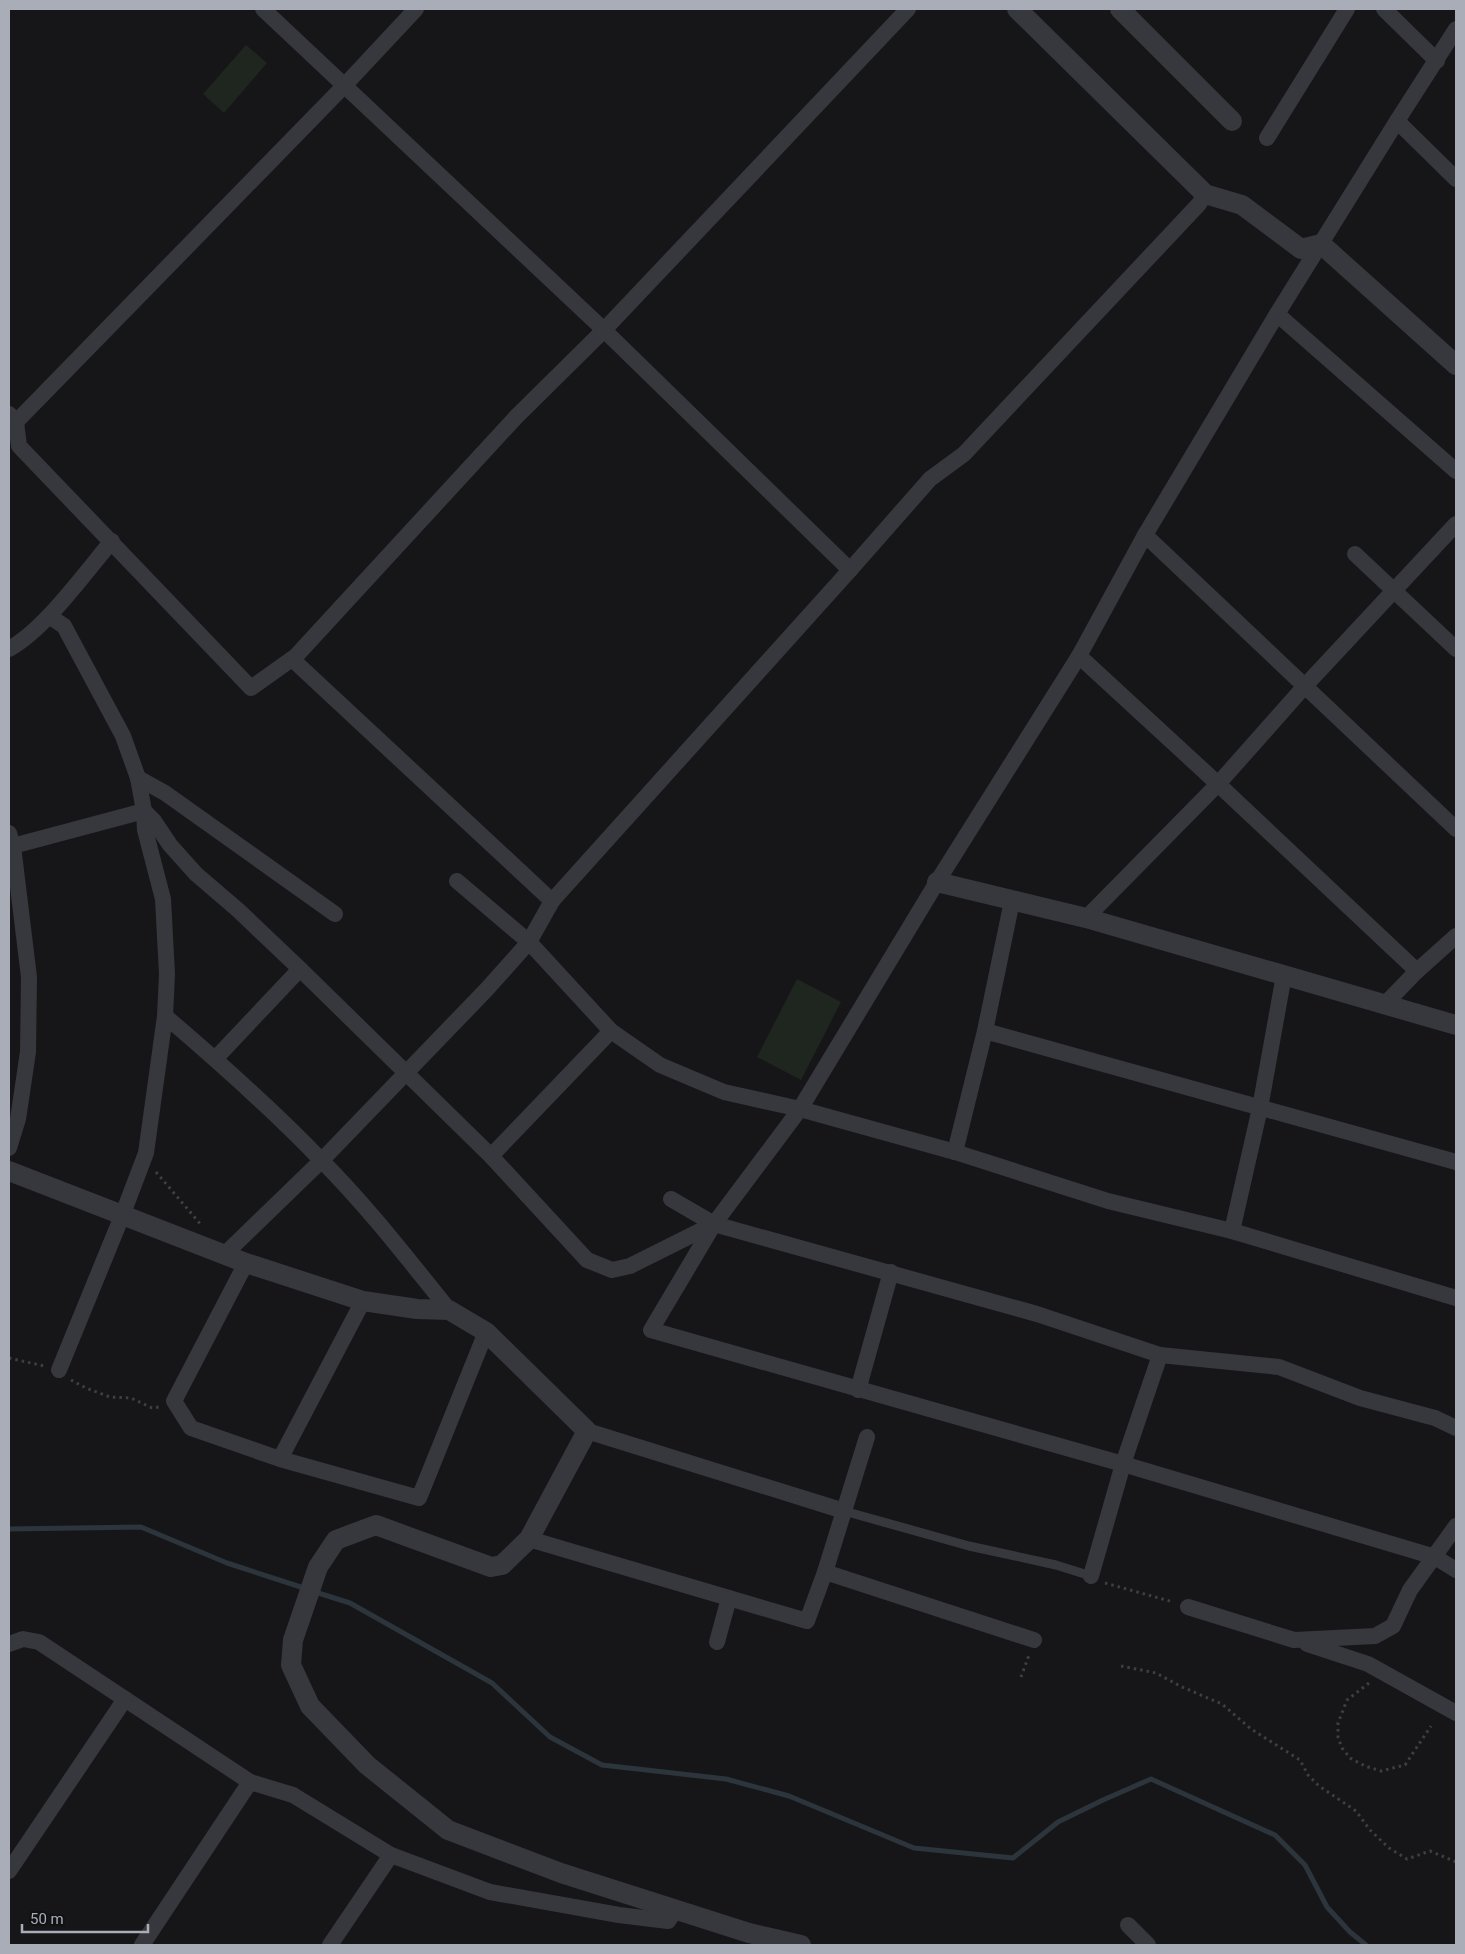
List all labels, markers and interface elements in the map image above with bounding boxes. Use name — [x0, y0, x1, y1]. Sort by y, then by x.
scale bar — [22, 1902, 149, 1934]
text: 50 m — [30, 1910, 64, 1928]

